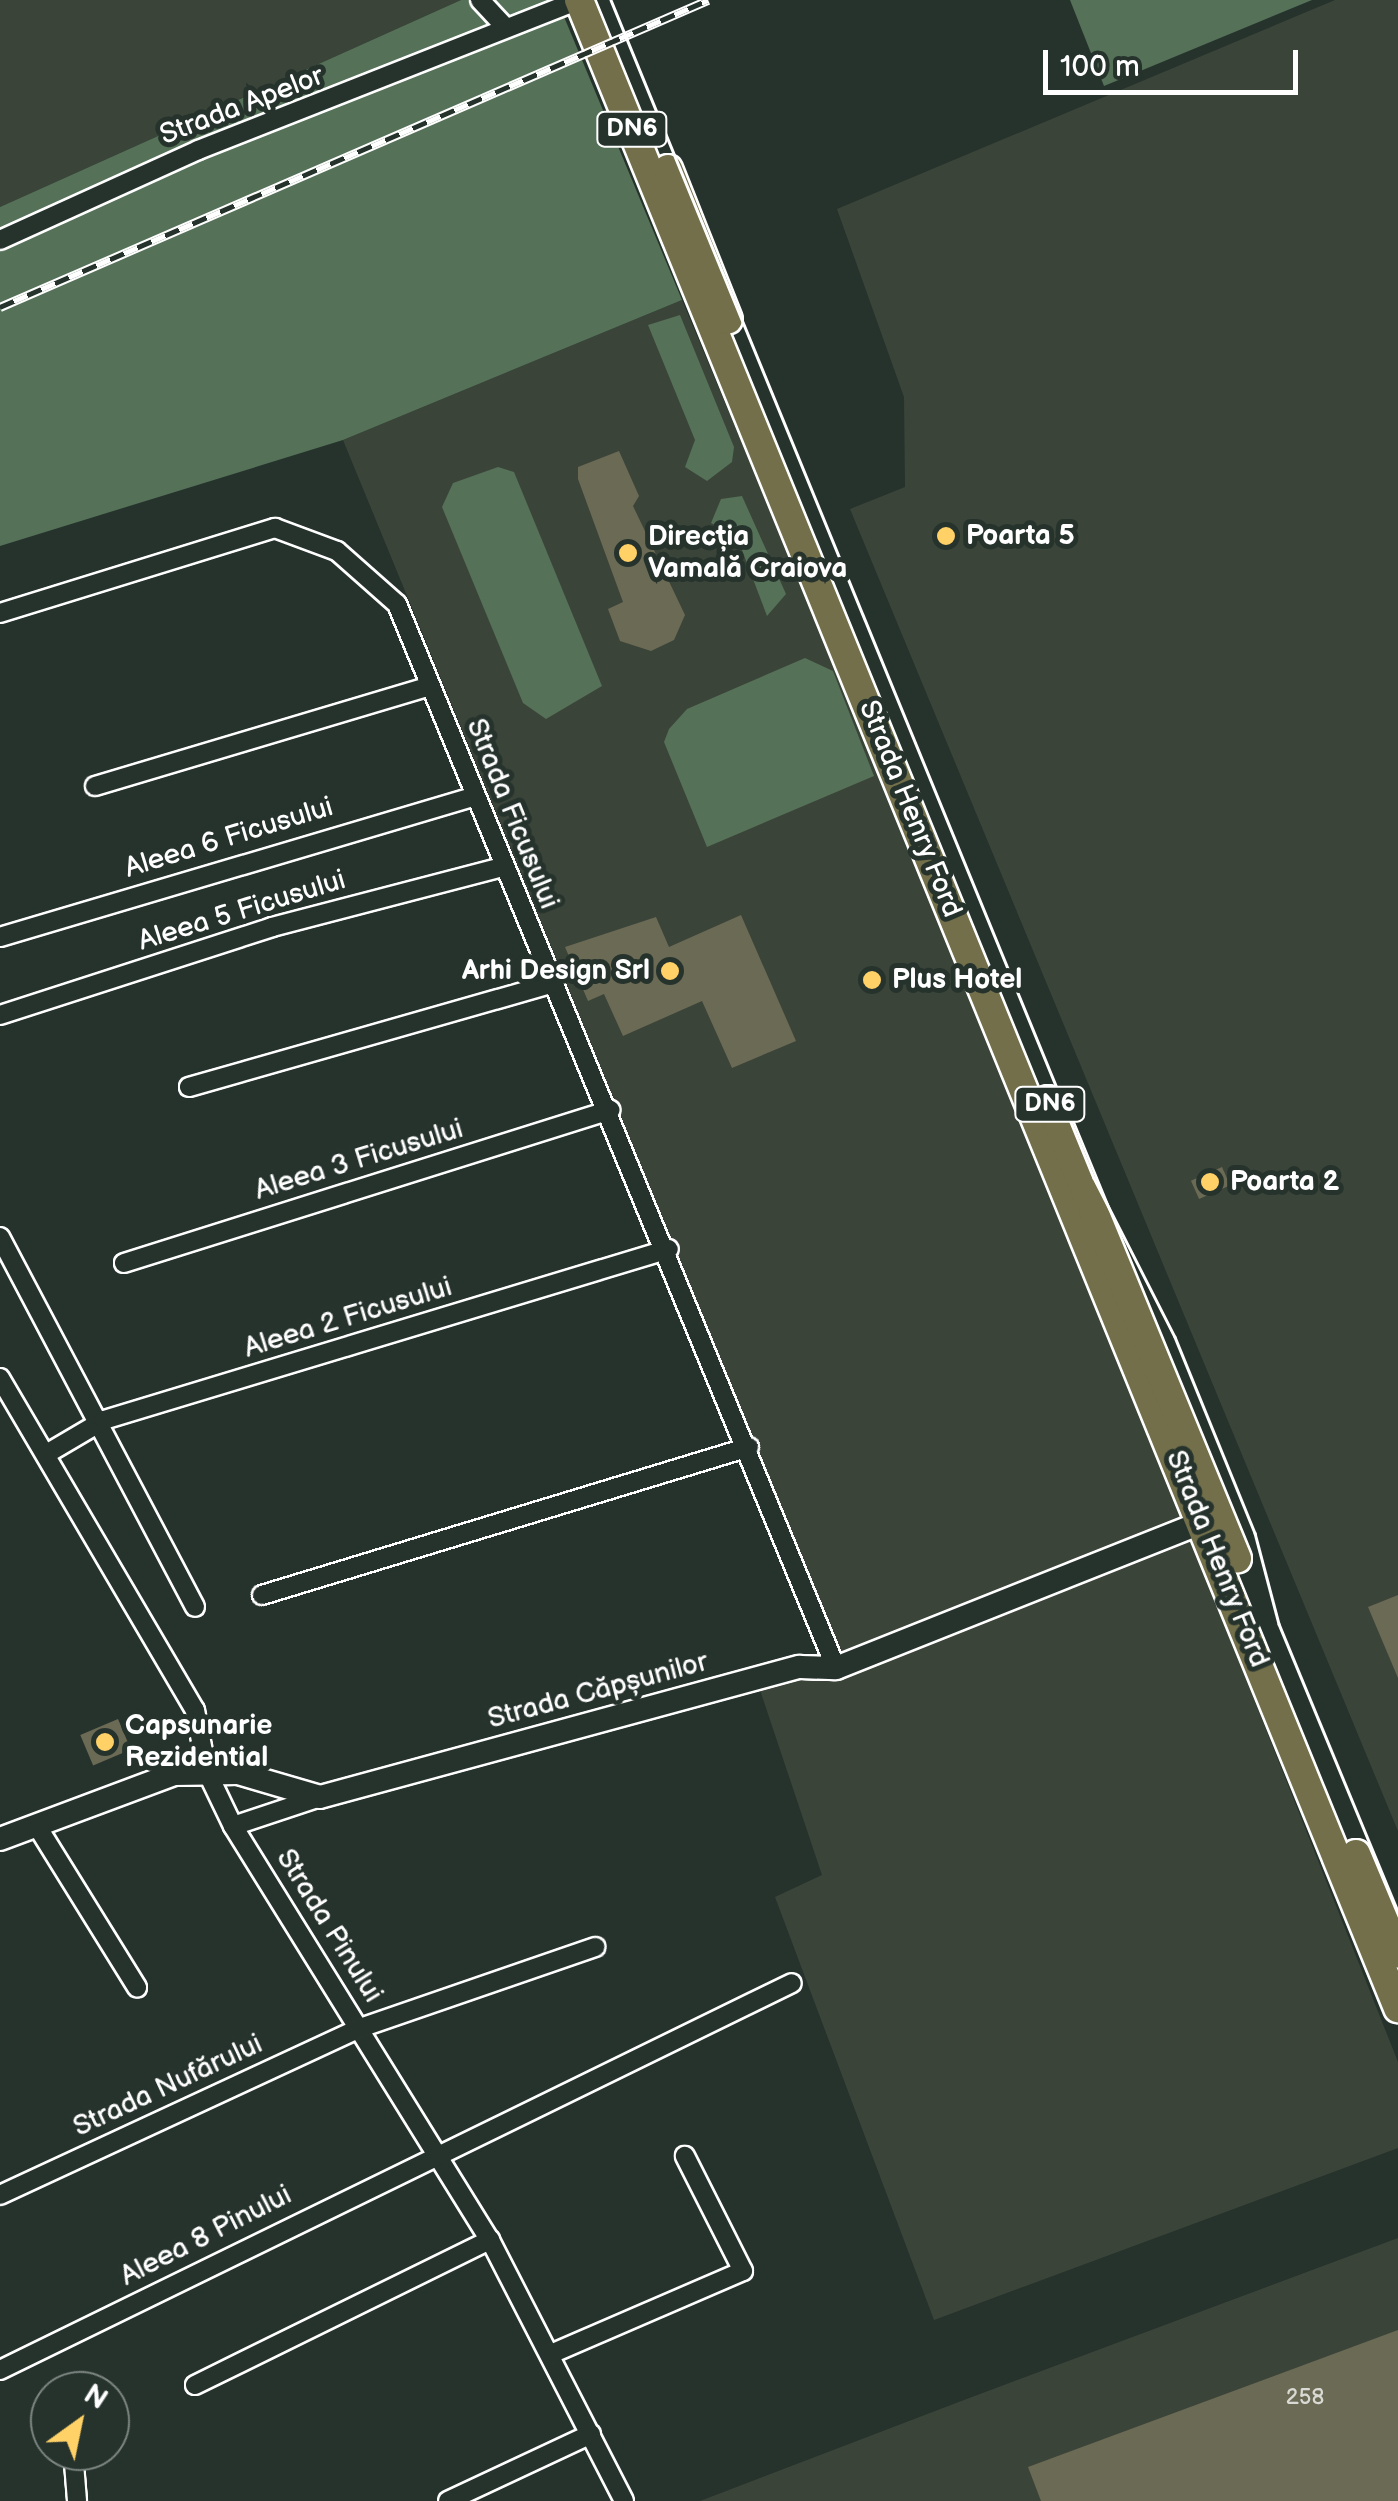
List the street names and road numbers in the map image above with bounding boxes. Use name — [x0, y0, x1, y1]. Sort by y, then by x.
street label: Strada Apelor — [156, 59, 328, 153]
road number: DN6 — [594, 109, 670, 149]
street label: Strada Henry Ford — [851, 695, 969, 923]
street label: Strada Ficusului — [459, 714, 565, 914]
street label: Aleea 6 Ficusului — [121, 790, 337, 886]
street label: Aleea 5 Ficusului — [134, 864, 350, 958]
road number: DN6 — [1012, 1084, 1088, 1124]
street label: Aleea 3 Ficusului — [251, 1112, 467, 1208]
street label: Aleea 2 Ficusului — [240, 1270, 456, 1366]
street label: Strada Henry Ford — [1158, 1445, 1276, 1673]
street label: Strada Căpșunilor — [484, 1645, 712, 1737]
street label: Strada Pinului — [269, 1843, 389, 2009]
street label: Strada Nufărului — [68, 2028, 268, 2144]
street label: Aleea 8 Pinului — [115, 2178, 297, 2294]

